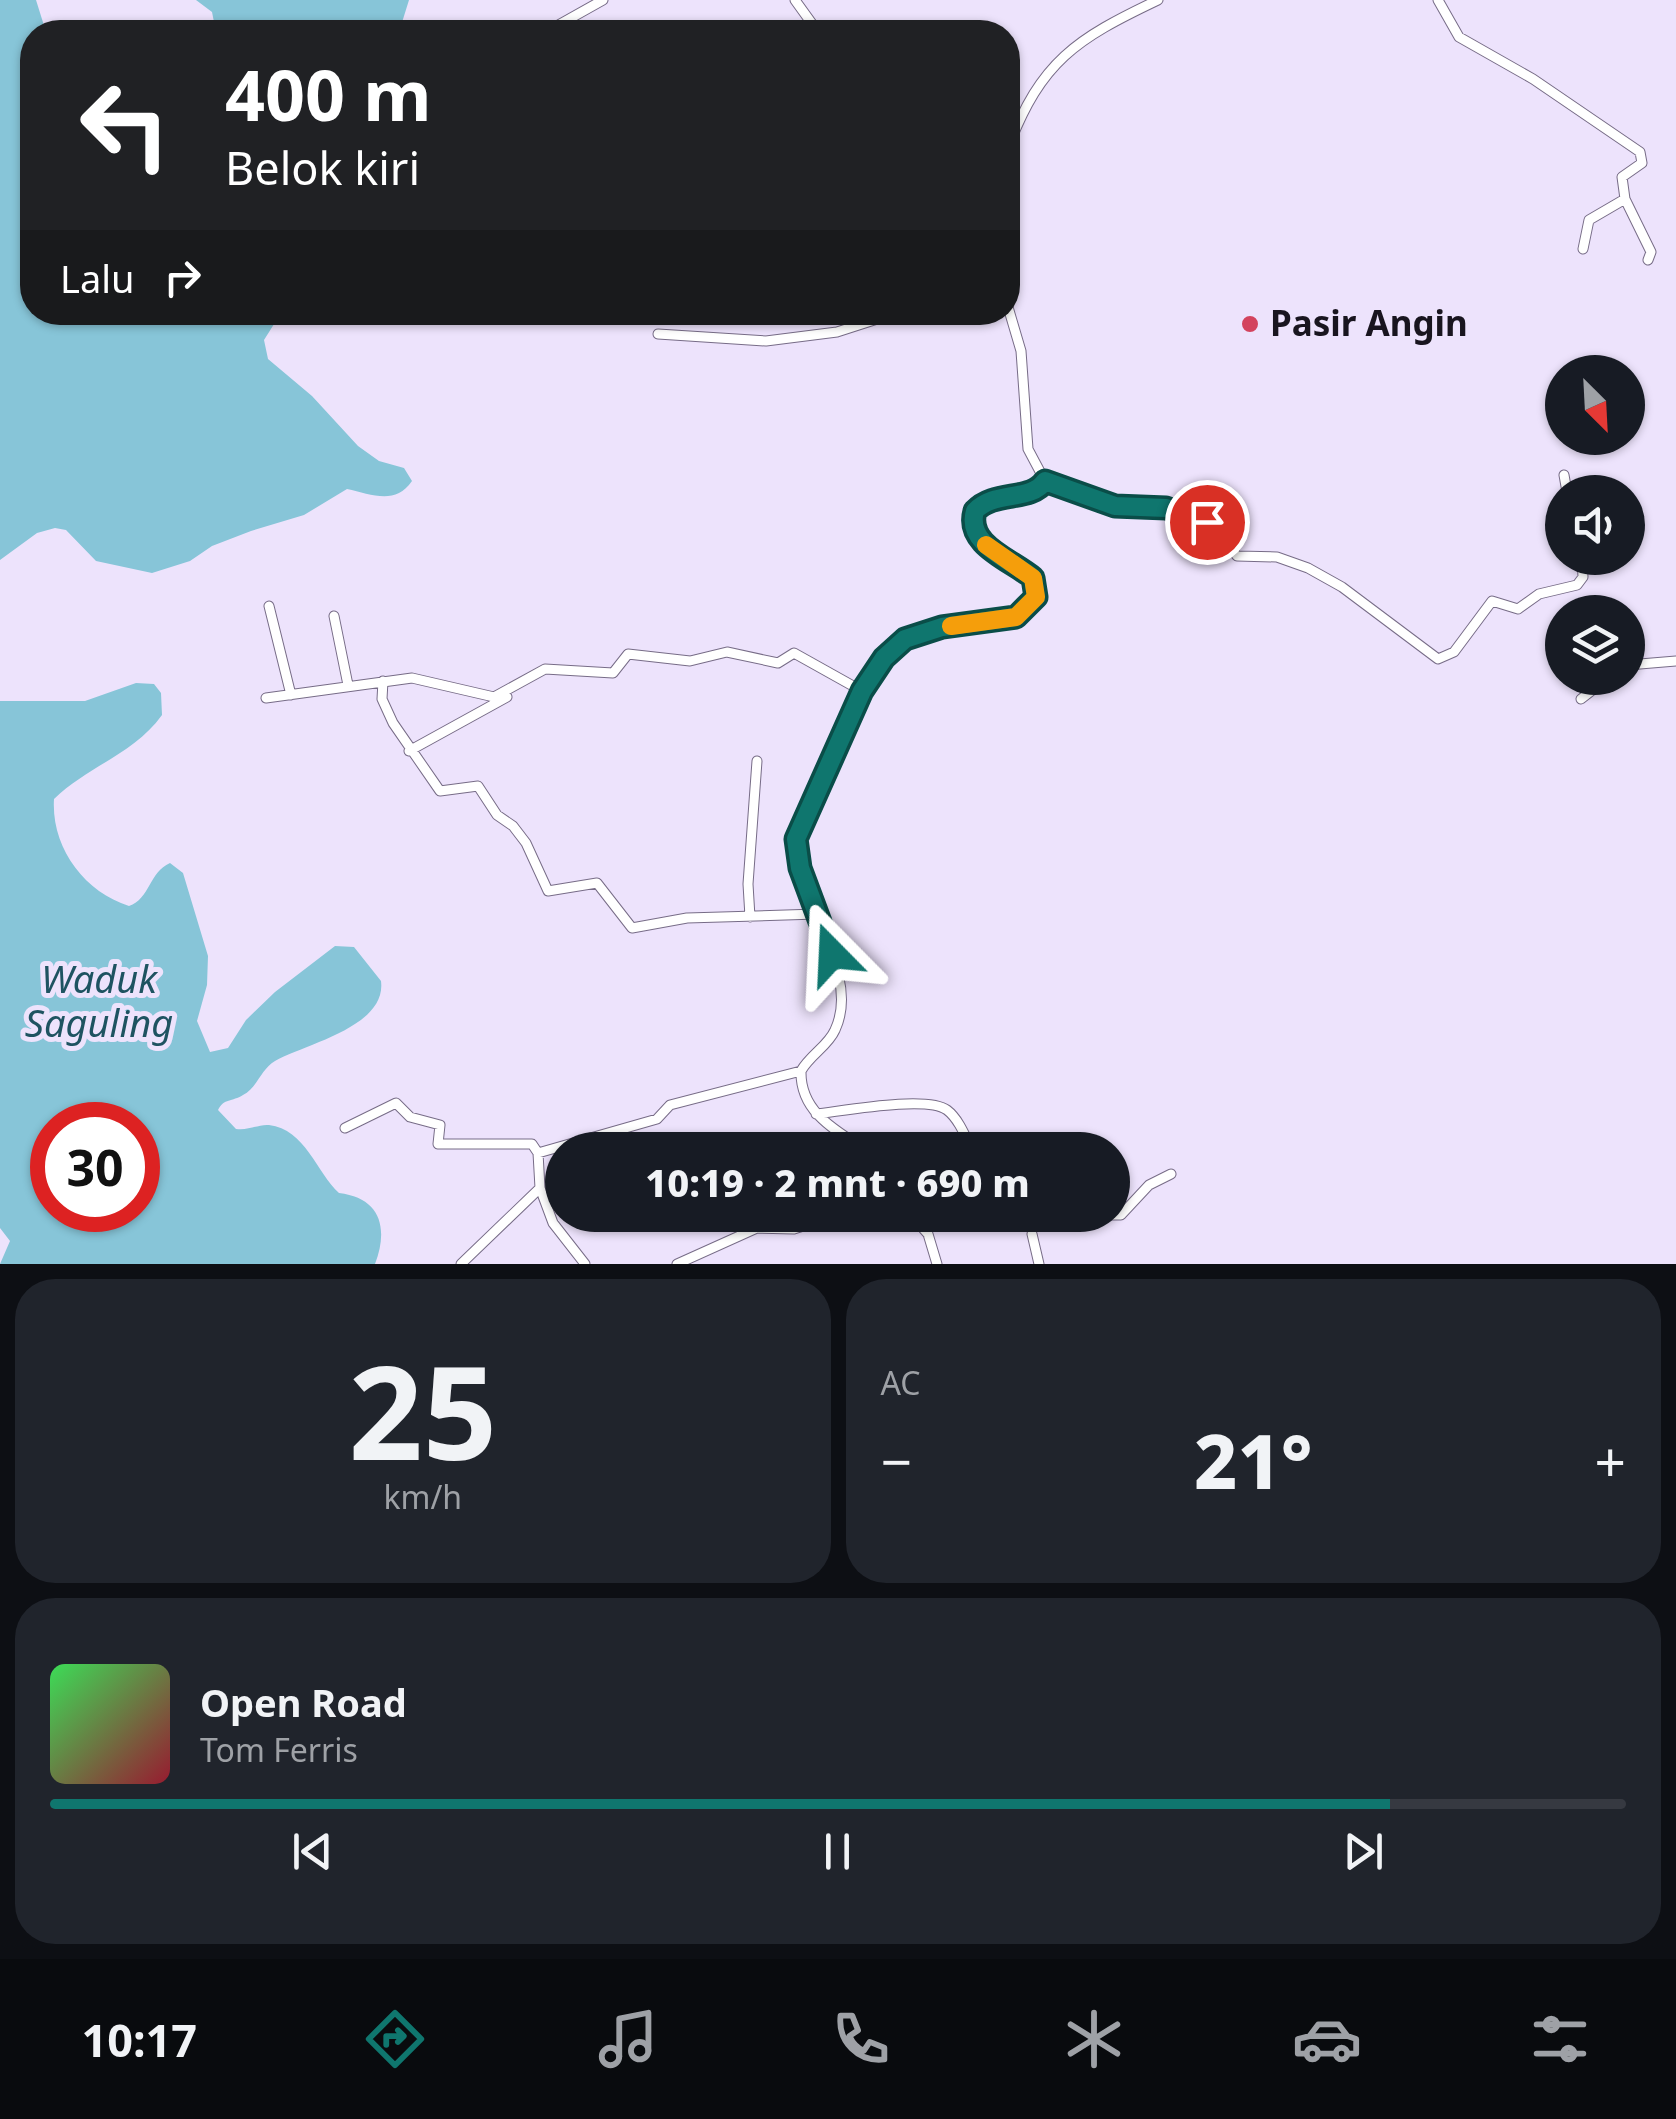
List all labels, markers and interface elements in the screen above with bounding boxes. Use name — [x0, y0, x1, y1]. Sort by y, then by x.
text: 400 m — [225, 46, 432, 142]
icon: left — [60, 60, 190, 190]
text: Belok kiri — [225, 137, 420, 198]
icon: right — [155, 250, 210, 305]
text: Lalu — [60, 252, 135, 304]
place label: Pasir Angin — [1270, 299, 1468, 346]
marker: Pasir Angin — [1239, 313, 1261, 335]
north arrow — [1545, 355, 1645, 455]
map controls — [1545, 355, 1645, 695]
button: sound — [1545, 475, 1645, 575]
pin — [1165, 480, 1250, 565]
icon: arrive — [1180, 495, 1235, 550]
button: layers — [1545, 595, 1645, 695]
position arrow — [780, 902, 884, 1006]
water label: Waduk Saguling — [25, 952, 173, 1048]
speed limit sign: 30 — [30, 1102, 160, 1232]
text: 10:19 · 2 mnt · 690 m — [645, 1156, 1030, 1208]
text: 25 — [348, 1321, 497, 1498]
text: AC — [881, 1361, 921, 1404]
text: 21° — [1194, 1409, 1312, 1511]
text: − — [881, 1423, 912, 1498]
text: + — [1595, 1423, 1626, 1498]
text: km/h — [383, 1475, 462, 1518]
text: Open Road — [200, 1676, 407, 1728]
text: Tom Ferris — [200, 1728, 358, 1771]
icon: previous — [285, 1824, 340, 1879]
icon: pause — [810, 1824, 865, 1879]
icon: next — [1336, 1824, 1391, 1879]
icon: directions — [360, 2004, 430, 2074]
icon: music — [593, 2004, 663, 2074]
icon: phone — [826, 2004, 896, 2074]
icon: climate — [1059, 2004, 1129, 2074]
icon: car — [1292, 2004, 1362, 2074]
icon: filters — [1525, 2004, 1595, 2074]
text: 10:17 — [81, 2009, 197, 2070]

